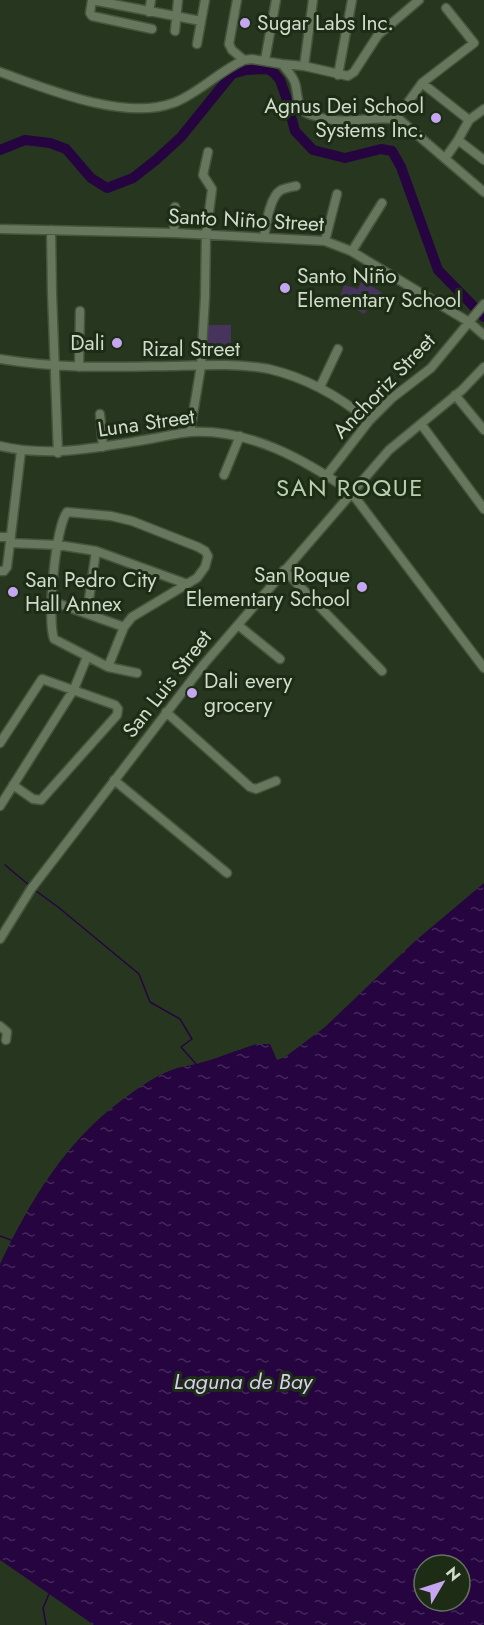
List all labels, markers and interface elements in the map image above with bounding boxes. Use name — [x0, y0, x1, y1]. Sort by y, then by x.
place label: Sugar Labs Inc. — [257, 8, 394, 38]
marker: Sugar Labs Inc. — [238, 16, 252, 30]
place label: Agnus Dei School Systems Inc. — [264, 91, 424, 145]
marker: Agnus Dei School Systems Inc. — [429, 111, 443, 125]
street label: Santo Niño Street — [167, 201, 325, 239]
place label: Santo Niño Elementary School — [297, 261, 461, 315]
marker: Santo Niño Elementary School — [278, 281, 292, 295]
street label: Anchoriz Street — [326, 327, 442, 445]
place label: Dali — [70, 328, 105, 358]
street label: Rizal Street — [142, 334, 240, 364]
marker: Dali — [110, 336, 124, 350]
street label: Luna Street — [96, 401, 196, 445]
district label: SAN ROQUE — [276, 470, 424, 505]
place label: San Roque Elementary School — [186, 560, 350, 614]
place label: San Pedro City Hall Annex — [25, 565, 157, 619]
marker: San Roque Elementary School — [355, 580, 369, 594]
marker: San Pedro City Hall Annex — [6, 585, 20, 599]
street label: San Luis Street — [115, 624, 219, 744]
place label: Dali every grocery — [204, 666, 293, 720]
marker: Dali every grocery — [185, 686, 199, 700]
water label: Laguna de Bay — [174, 1365, 314, 1397]
north arrow — [412, 1553, 472, 1613]
text: N — [440, 1562, 466, 1586]

